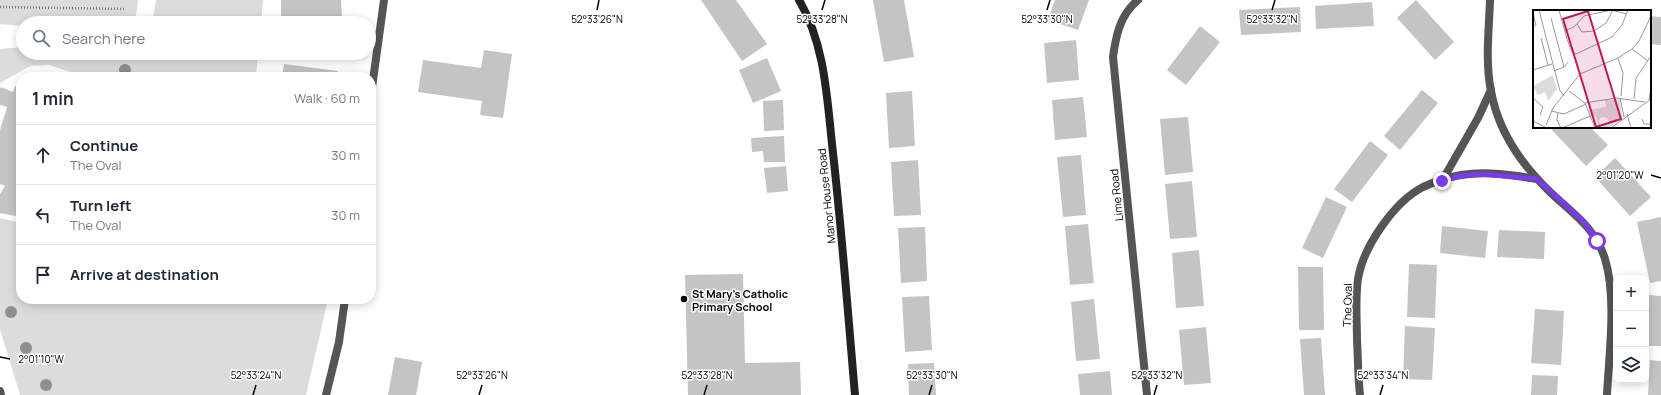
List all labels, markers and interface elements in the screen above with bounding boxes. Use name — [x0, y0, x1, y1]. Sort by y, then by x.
inset map — [1533, 10, 1651, 128]
text: 52°33'26"N — [571, 12, 623, 26]
text: 52°33'28"N — [796, 12, 848, 26]
text: 52°33'30"N — [1021, 12, 1073, 26]
text: 52°33'32"N — [1247, 12, 1298, 26]
search box — [16, 16, 376, 60]
icon: search — [30, 27, 52, 49]
text: Search here — [62, 28, 145, 49]
text: 1 min — [32, 87, 74, 110]
text: Walk · 60 m — [294, 89, 360, 107]
text: Continue — [70, 135, 138, 156]
icon: ahead — [32, 144, 54, 166]
text: 30 m — [331, 146, 360, 164]
street label: Manor House Road — [814, 148, 838, 244]
text: The Oval — [70, 156, 122, 174]
street label: Lime Road — [1106, 168, 1126, 222]
text: 2°01'20"W — [1596, 168, 1644, 182]
route end — [1433, 172, 1451, 190]
text: Turn left — [70, 195, 132, 216]
icon: left — [32, 204, 54, 226]
text: 30 m — [331, 206, 360, 224]
text: The Oval — [70, 216, 122, 234]
route start — [1588, 232, 1606, 250]
icon: arrive — [32, 264, 54, 286]
text: Arrive at destination — [70, 264, 219, 285]
map controls — [1613, 275, 1649, 383]
button: + — [1613, 275, 1649, 311]
street label: The Oval — [1339, 283, 1355, 327]
place label: St Mary's Catholic Primary School — [692, 286, 788, 314]
marker: St Mary's Catholic Primary School — [679, 294, 689, 304]
button: − — [1613, 311, 1649, 347]
button: layers — [1613, 347, 1649, 383]
text: 2°01'10"W — [18, 352, 64, 366]
text: 52°33'24"N — [231, 368, 282, 382]
text: 52°33'26"N — [456, 368, 508, 382]
text: 52°33'28"N — [681, 368, 733, 382]
text: 52°33'30"N — [906, 368, 958, 382]
text: 52°33'32"N — [1132, 368, 1183, 382]
text: 52°33'34"N — [1358, 368, 1409, 382]

